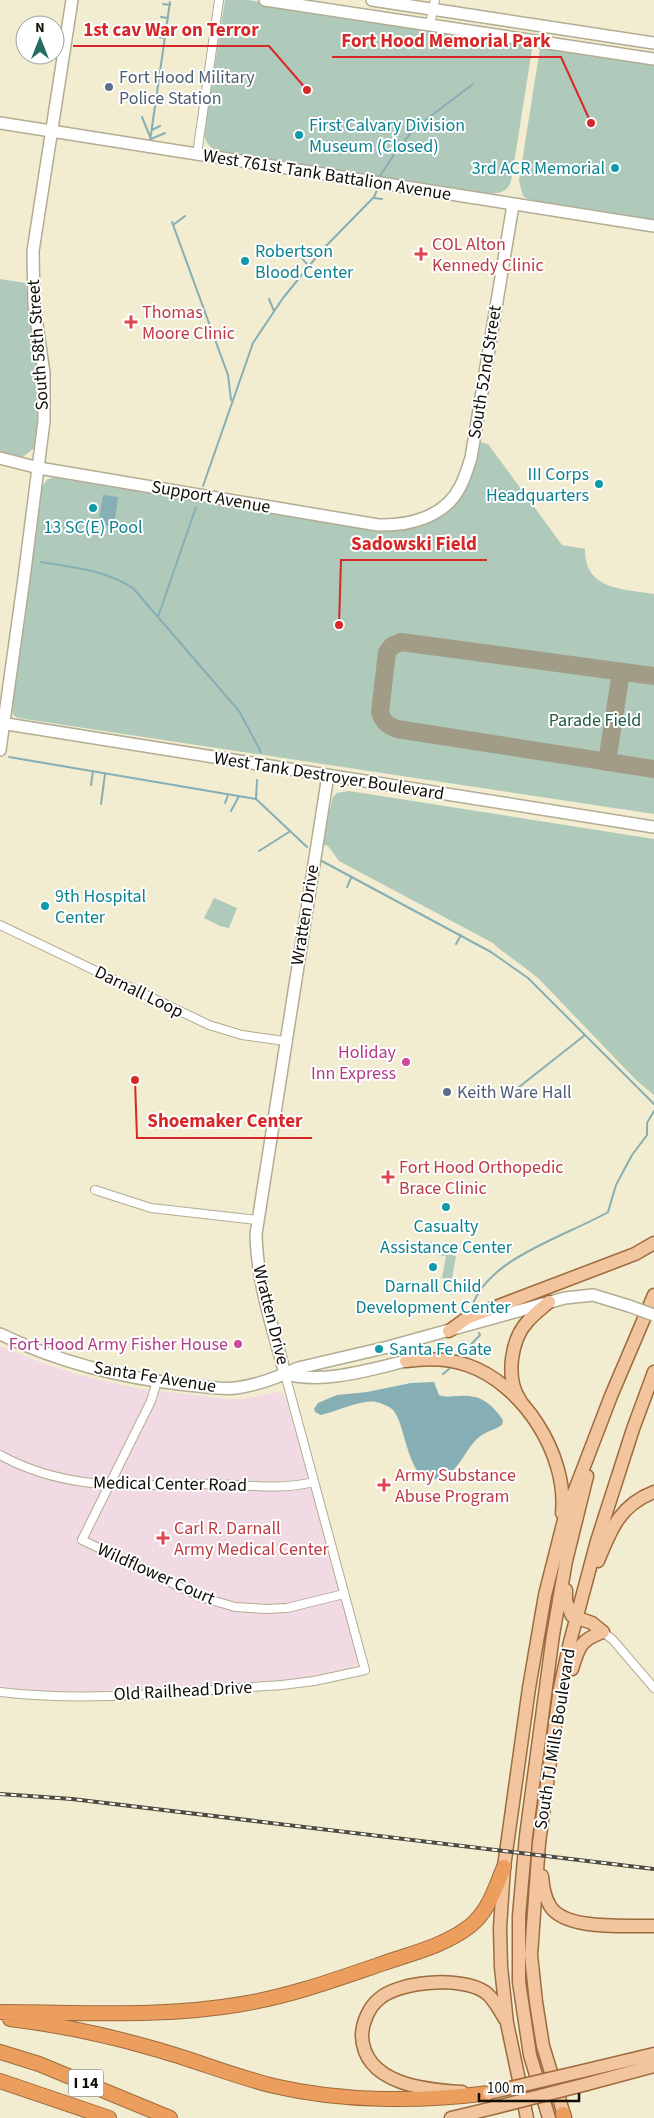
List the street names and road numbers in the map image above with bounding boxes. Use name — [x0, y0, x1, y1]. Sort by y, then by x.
street label: West 761st Tank Battalion Avenue — [201, 143, 453, 207]
street label: South 58th Street — [21, 279, 55, 411]
street label: South 52nd Street — [462, 303, 508, 441]
street label: Support Avenue — [149, 474, 273, 520]
street label: West Tank Destroyer Boulevard — [212, 745, 446, 807]
street label: Wratten Drive — [285, 863, 325, 967]
street label: Darnall Loop — [90, 960, 188, 1024]
street label: Wratten Drive — [247, 1263, 295, 1367]
street label: Santa Fe Avenue — [92, 1355, 218, 1399]
street label: Medical Center Road — [93, 1470, 247, 1498]
street label: Wildflower Court — [93, 1537, 219, 1611]
street label: South TJ Mills Boulevard — [528, 1647, 582, 1831]
street label: Old Railhead Drive — [113, 1675, 253, 1707]
road number: I 14 — [68, 2070, 104, 2096]

